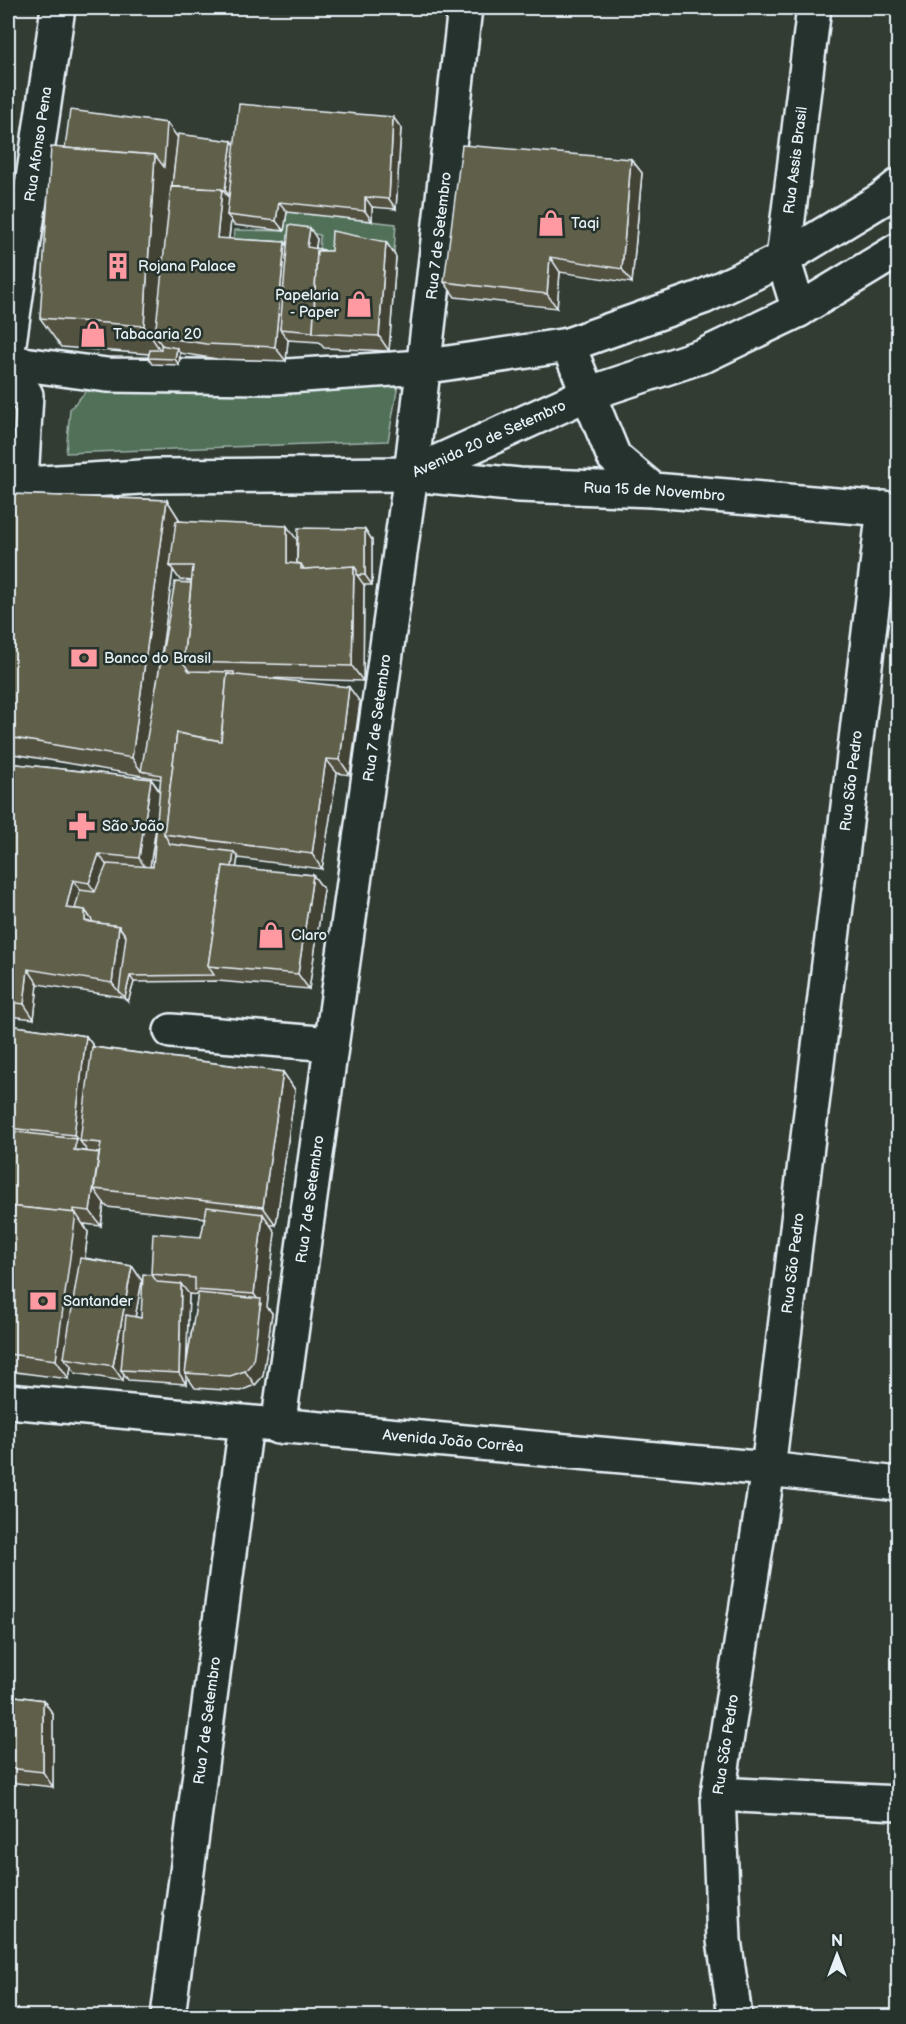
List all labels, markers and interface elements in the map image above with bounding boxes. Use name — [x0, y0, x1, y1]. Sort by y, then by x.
street label: Rua Afonso Pena — [20, 85, 56, 203]
street label: Rua Assis Brasil — [779, 105, 811, 215]
street label: Rua 7 de Setembro — [422, 171, 455, 301]
shop icon: Taqi — [536, 208, 566, 238]
place label: Taqi — [571, 214, 599, 233]
building icon: Rojana Palace — [103, 251, 133, 281]
place label: Rojana Palace — [138, 257, 236, 276]
place label: Papelaria - Paper — [275, 286, 340, 322]
shop icon: Papelaria - Paper — [344, 289, 374, 319]
shop icon: Tabacaria 20 — [78, 319, 108, 349]
place label: Tabacaria 20 — [113, 325, 202, 344]
street label: Avenida 20 de Setembro — [409, 395, 569, 482]
street label: Rua 15 de Novembro — [583, 478, 726, 505]
bank icon: Banco do Brasil — [69, 643, 99, 673]
place label: Banco do Brasil — [104, 649, 211, 668]
street label: Rua 7 de Setembro — [359, 653, 395, 783]
street label: Rua São Pedro — [836, 729, 867, 832]
pharmacy icon: São João — [67, 811, 97, 841]
place label: São João — [102, 817, 165, 836]
shop icon: Claro — [256, 920, 286, 950]
place label: Claro — [291, 926, 327, 945]
street label: Rua 7 de Setembro — [291, 1134, 328, 1264]
street label: Rua São Pedro — [777, 1212, 808, 1315]
bank icon: Santander — [28, 1286, 58, 1316]
place label: Santander — [63, 1292, 134, 1311]
street label: Avenida João Corrêa — [382, 1425, 525, 1457]
street label: Rua 7 de Setembro — [189, 1656, 225, 1786]
street label: Rua São Pedro — [709, 1693, 743, 1796]
north arrow — [807, 1925, 867, 1985]
text: N — [831, 1932, 843, 1951]

